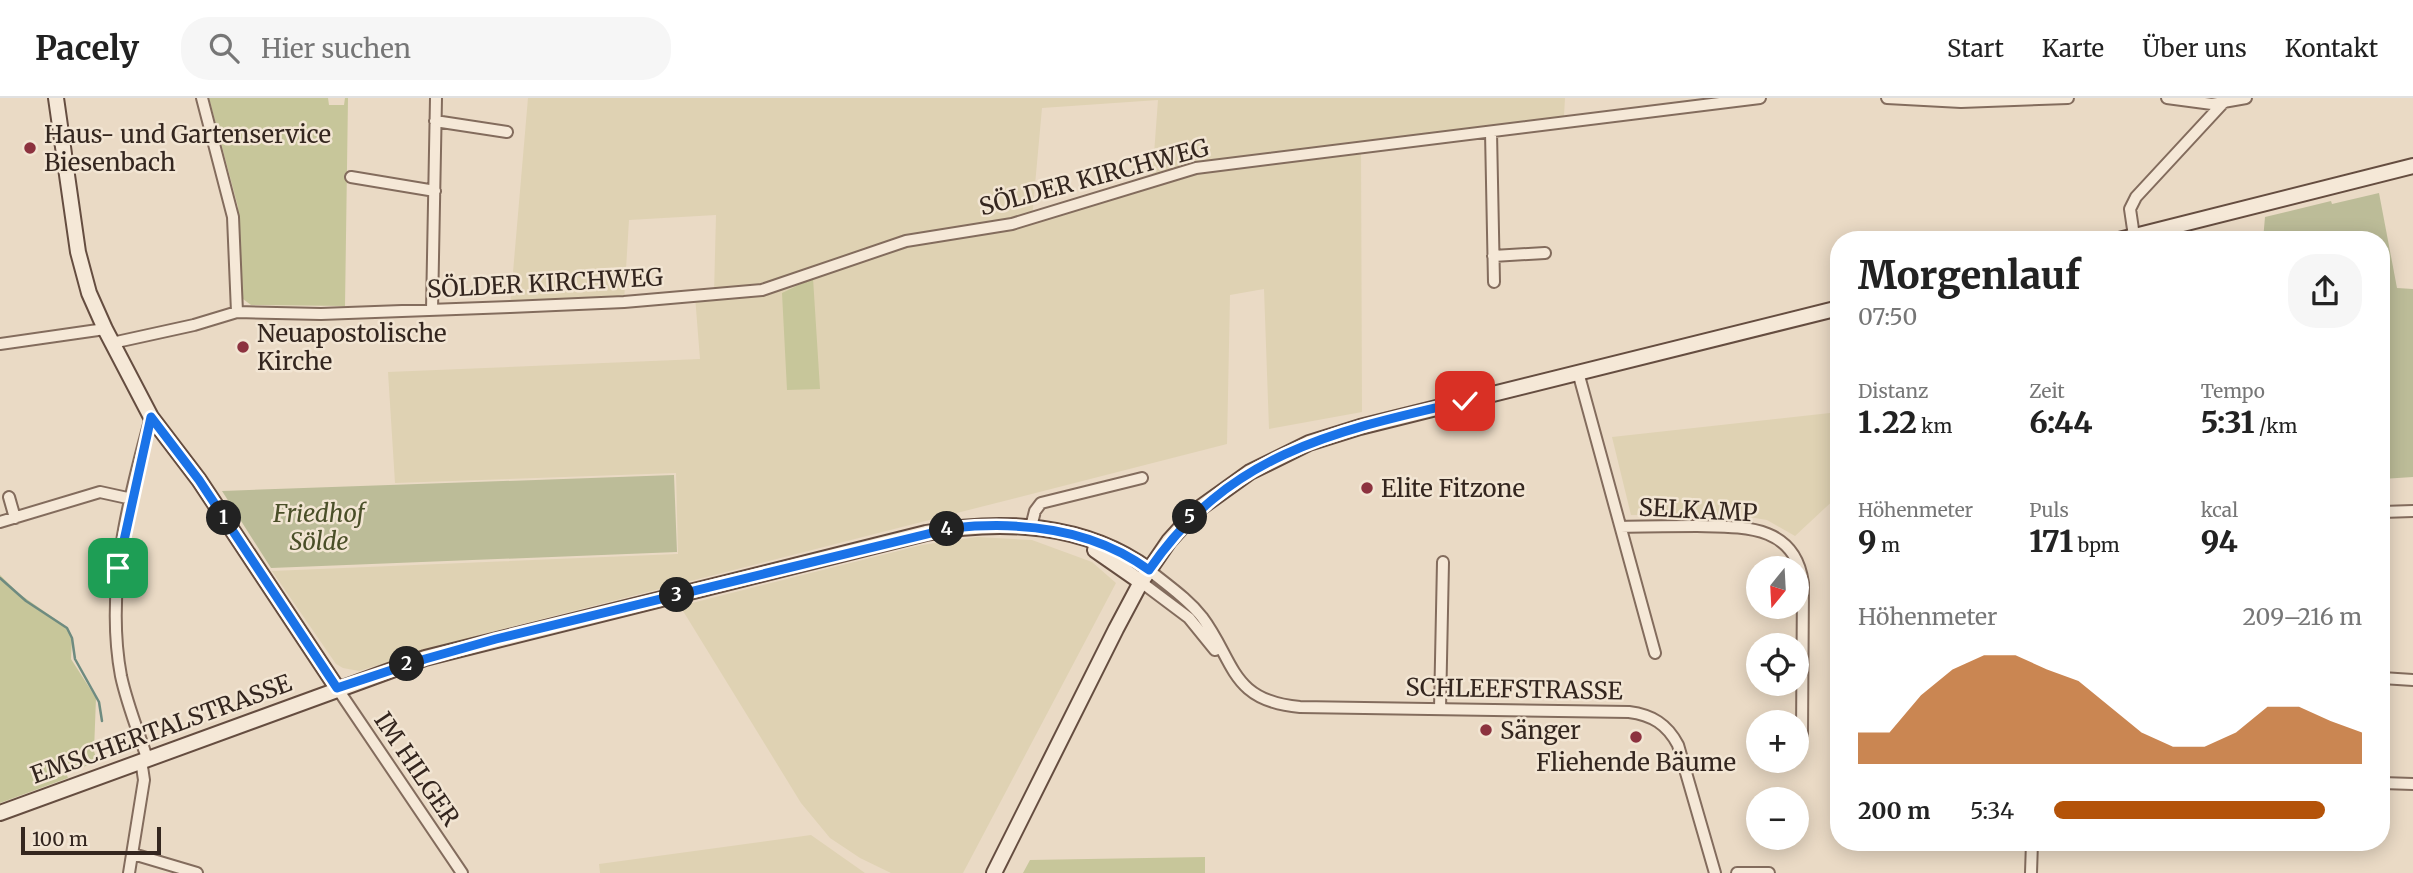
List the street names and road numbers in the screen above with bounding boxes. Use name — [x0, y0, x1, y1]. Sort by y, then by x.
street label: SÖLDER KIRCHWEG — [976, 131, 1213, 223]
street label: SÖLDER KIRCHWEG — [426, 261, 664, 305]
street label: SELKAMP — [1638, 491, 1758, 529]
street label: EMSCHERTALSTRASSE — [26, 667, 297, 791]
street label: SCHLEEFSTRASSE — [1405, 672, 1624, 706]
street label: IM HILGER — [368, 706, 467, 832]

